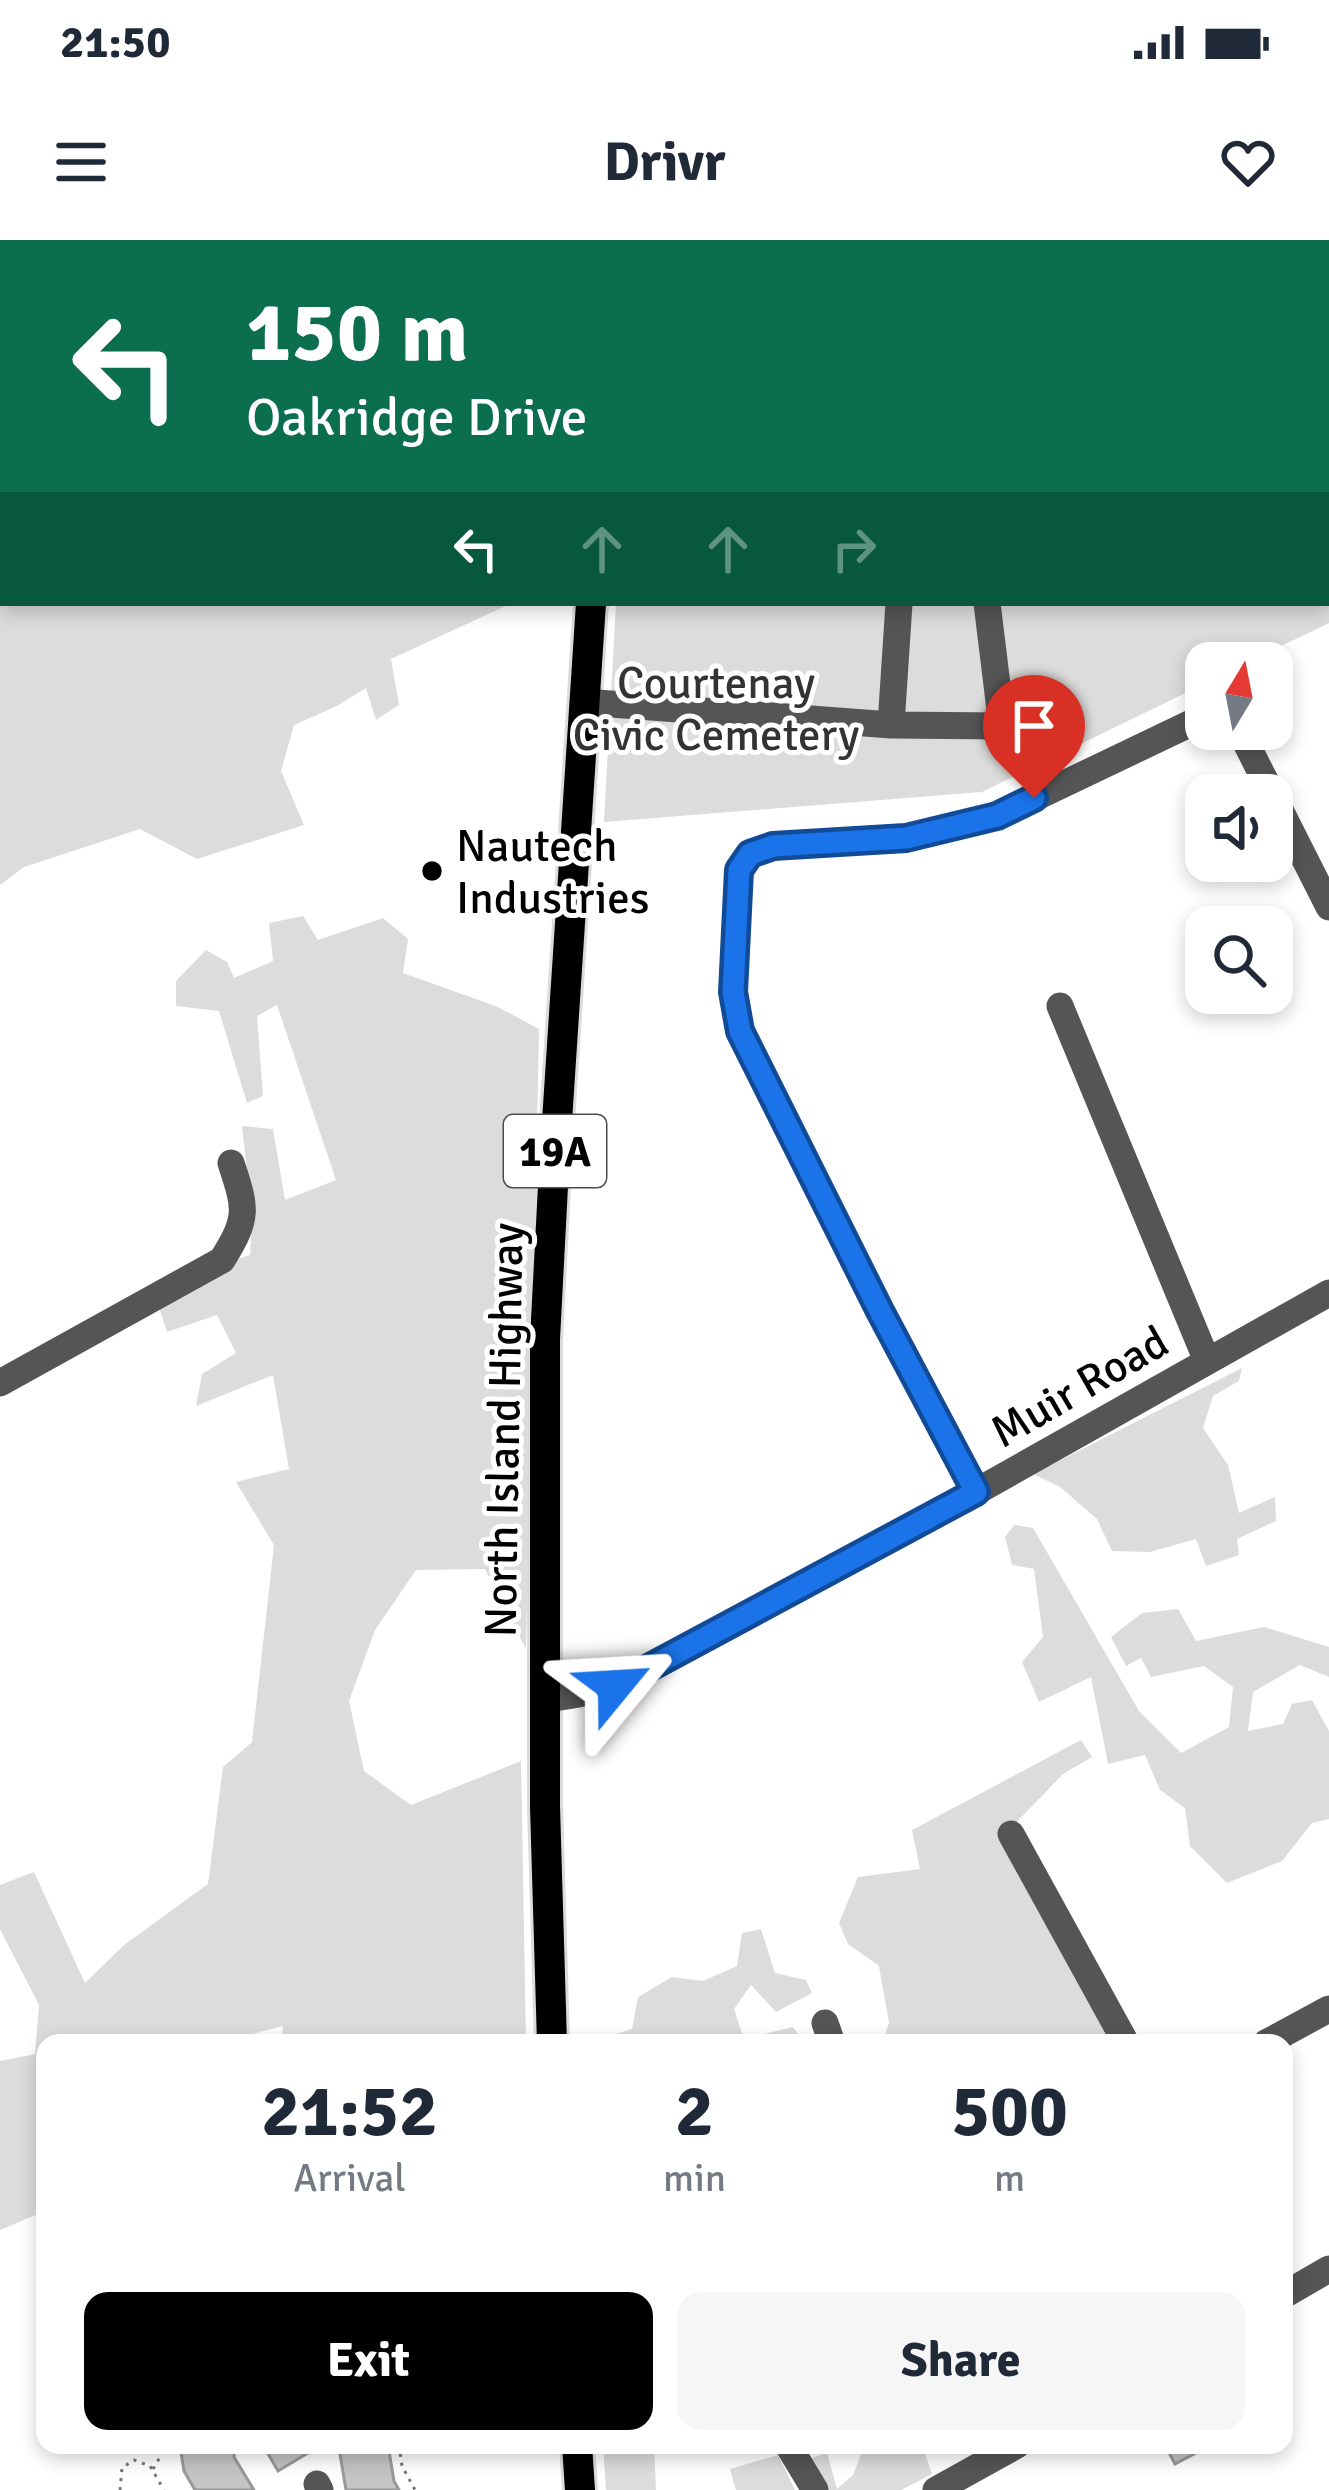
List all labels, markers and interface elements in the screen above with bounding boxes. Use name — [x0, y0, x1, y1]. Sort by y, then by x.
text: 21:50 — [60, 15, 170, 70]
icon: menu — [48, 129, 114, 195]
text: Drivr — [604, 129, 725, 196]
icon: heart — [1215, 129, 1281, 195]
text: 150 m — [246, 281, 468, 385]
icon: left — [48, 288, 204, 444]
text: Oakridge Drive — [246, 384, 588, 451]
icon: left — [443, 516, 509, 582]
icon: ahead — [569, 516, 635, 582]
icon: ahead — [695, 516, 761, 582]
icon: right — [821, 516, 887, 582]
north arrow — [1185, 642, 1293, 750]
map controls — [1185, 642, 1293, 1014]
park label: Courtenay Civic Cemetery — [573, 656, 859, 763]
pin — [983, 675, 1085, 798]
icon: arrive — [1001, 693, 1067, 759]
button: sound — [1185, 774, 1293, 882]
place label: Nautech Industries — [456, 819, 649, 926]
marker: Nautech Industries — [419, 858, 445, 884]
button: search — [1185, 906, 1293, 1014]
road number: 19A — [504, 1115, 606, 1187]
street label: North Island Highway — [473, 1222, 536, 1638]
street label: Muir Road — [981, 1315, 1178, 1460]
position arrow — [552, 1623, 678, 1749]
text: 21:52 — [261, 2067, 438, 2156]
text: 2 — [675, 2067, 714, 2156]
text: 500 — [951, 2067, 1068, 2156]
text: Arrival — [293, 2154, 406, 2202]
text: min — [663, 2154, 726, 2202]
text: m — [994, 2154, 1025, 2202]
button: Exit — [84, 2292, 653, 2430]
button: Share — [677, 2292, 1245, 2430]

